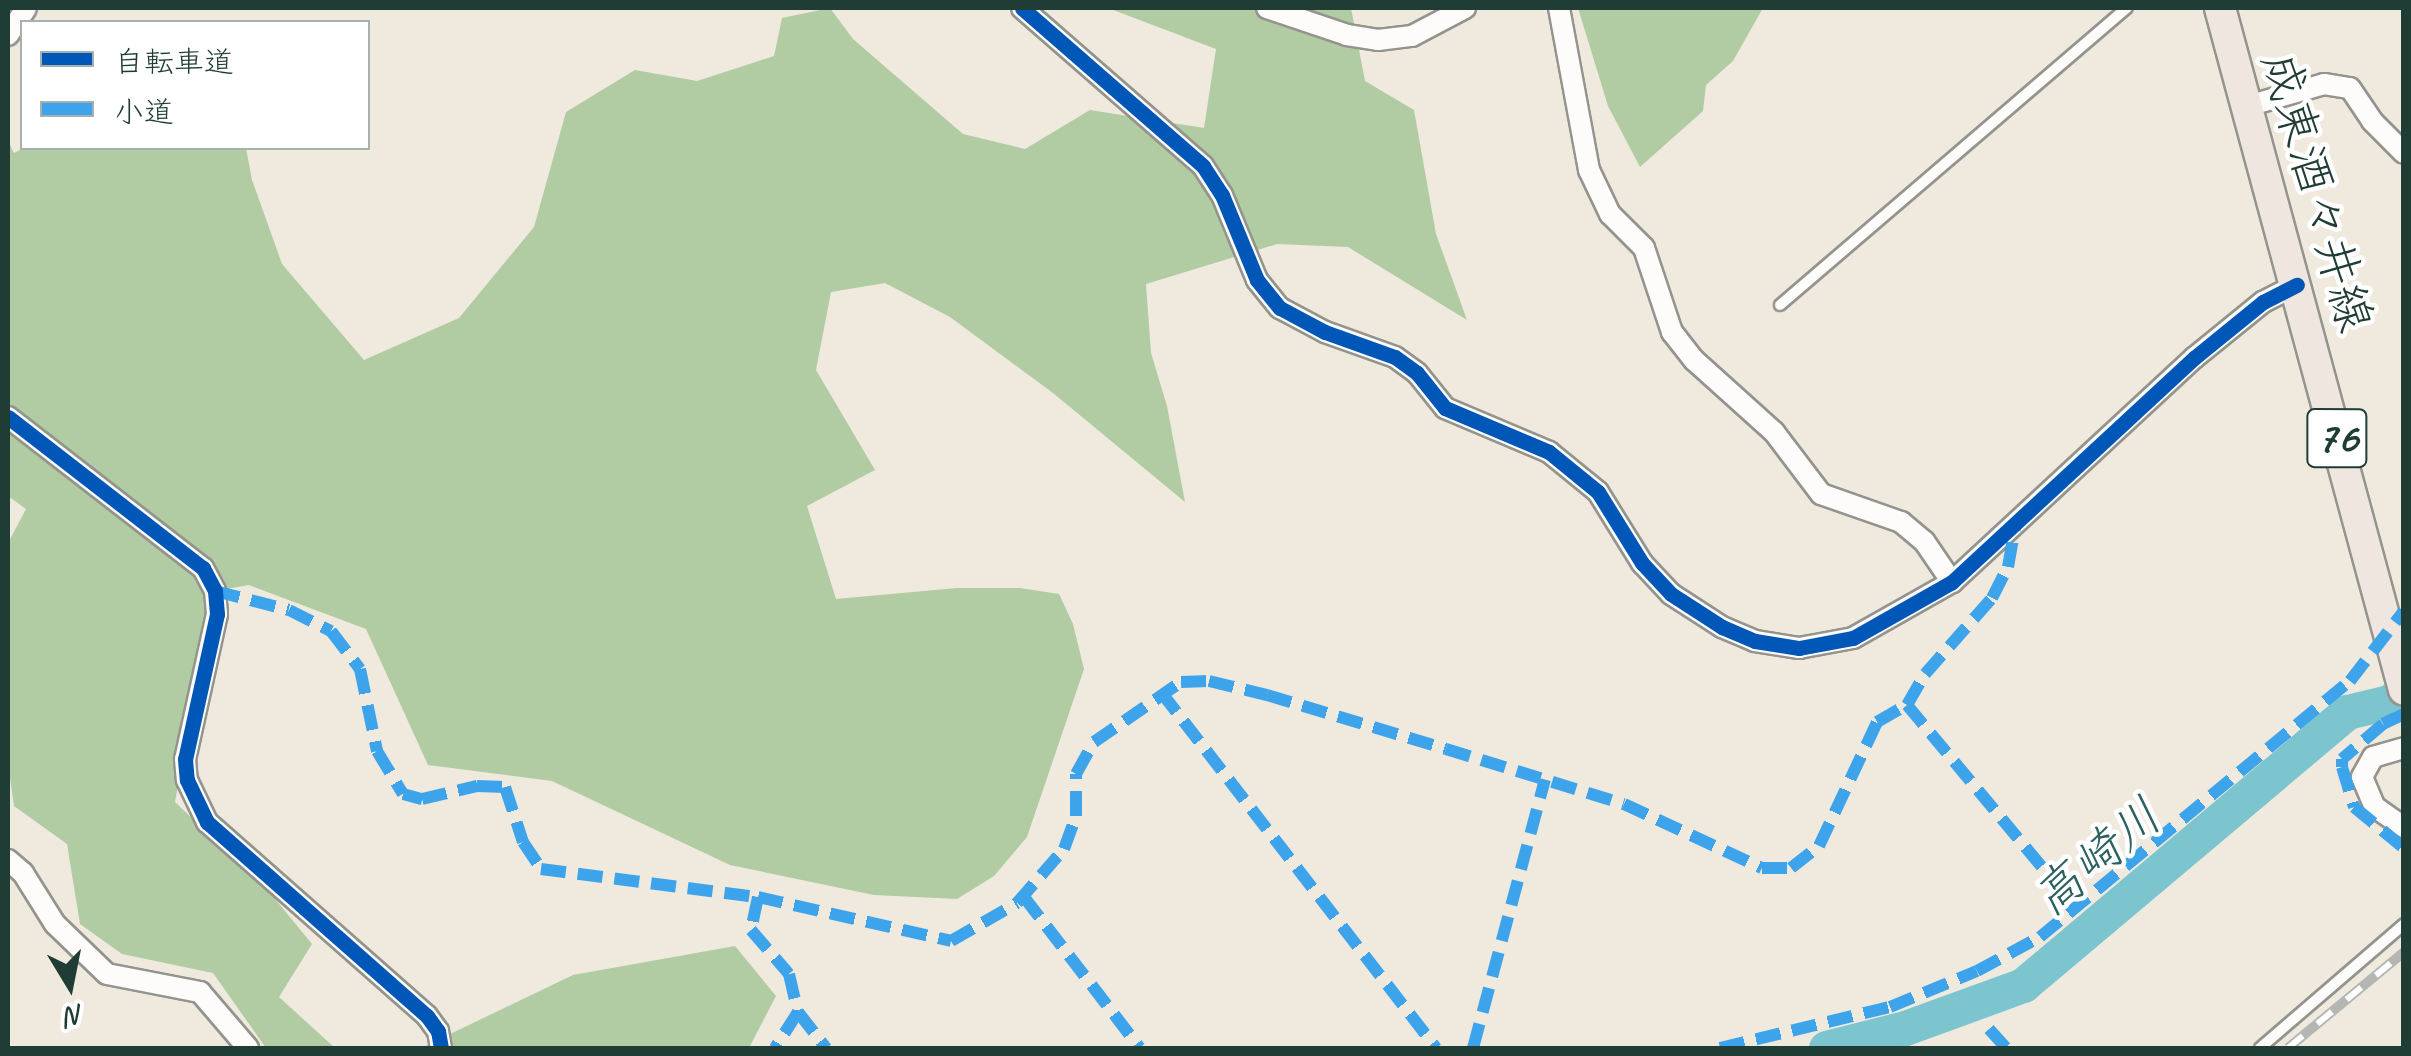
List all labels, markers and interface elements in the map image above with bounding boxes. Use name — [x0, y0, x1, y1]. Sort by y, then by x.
legend — [20, 20, 370, 150]
text: 自転車道 — [114, 43, 234, 81]
street label: 成東酒々井線 — [2250, 46, 2384, 338]
text: 小道 — [114, 93, 174, 131]
road number: 76 — [2304, 398, 2370, 478]
water label: 高崎川 — [2020, 786, 2174, 928]
north arrow — [20, 936, 120, 1036]
text: N — [64, 997, 87, 1035]

